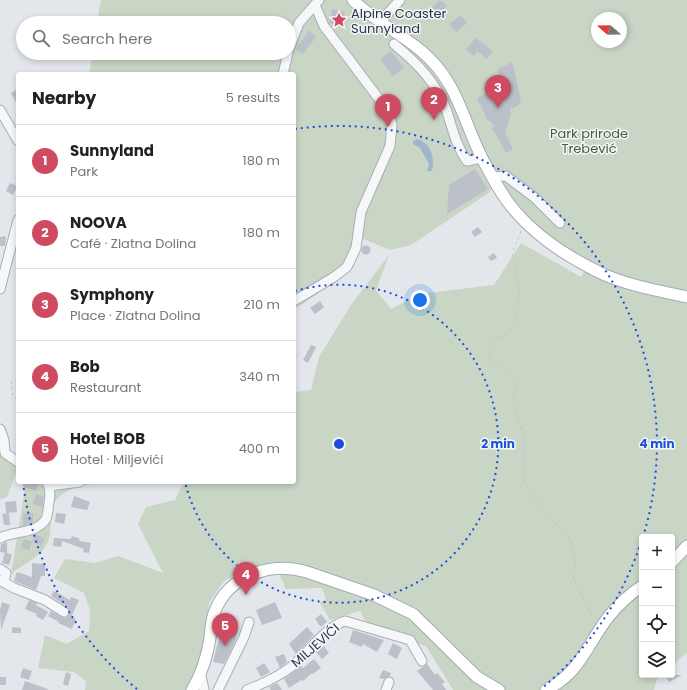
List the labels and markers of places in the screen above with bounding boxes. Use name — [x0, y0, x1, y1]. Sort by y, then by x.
place label: Alpine Coaster Sunnyland — [351, 4, 447, 38]
place icon: Alpine Coaster Sunnyland — [330, 11, 348, 29]
pin: 3 — [485, 75, 511, 108]
pin: 2 — [421, 87, 447, 120]
pin: 1 — [375, 94, 401, 127]
centre of rings — [332, 437, 346, 451]
pin: 4 — [233, 562, 259, 595]
pin: 5 — [212, 613, 238, 646]

